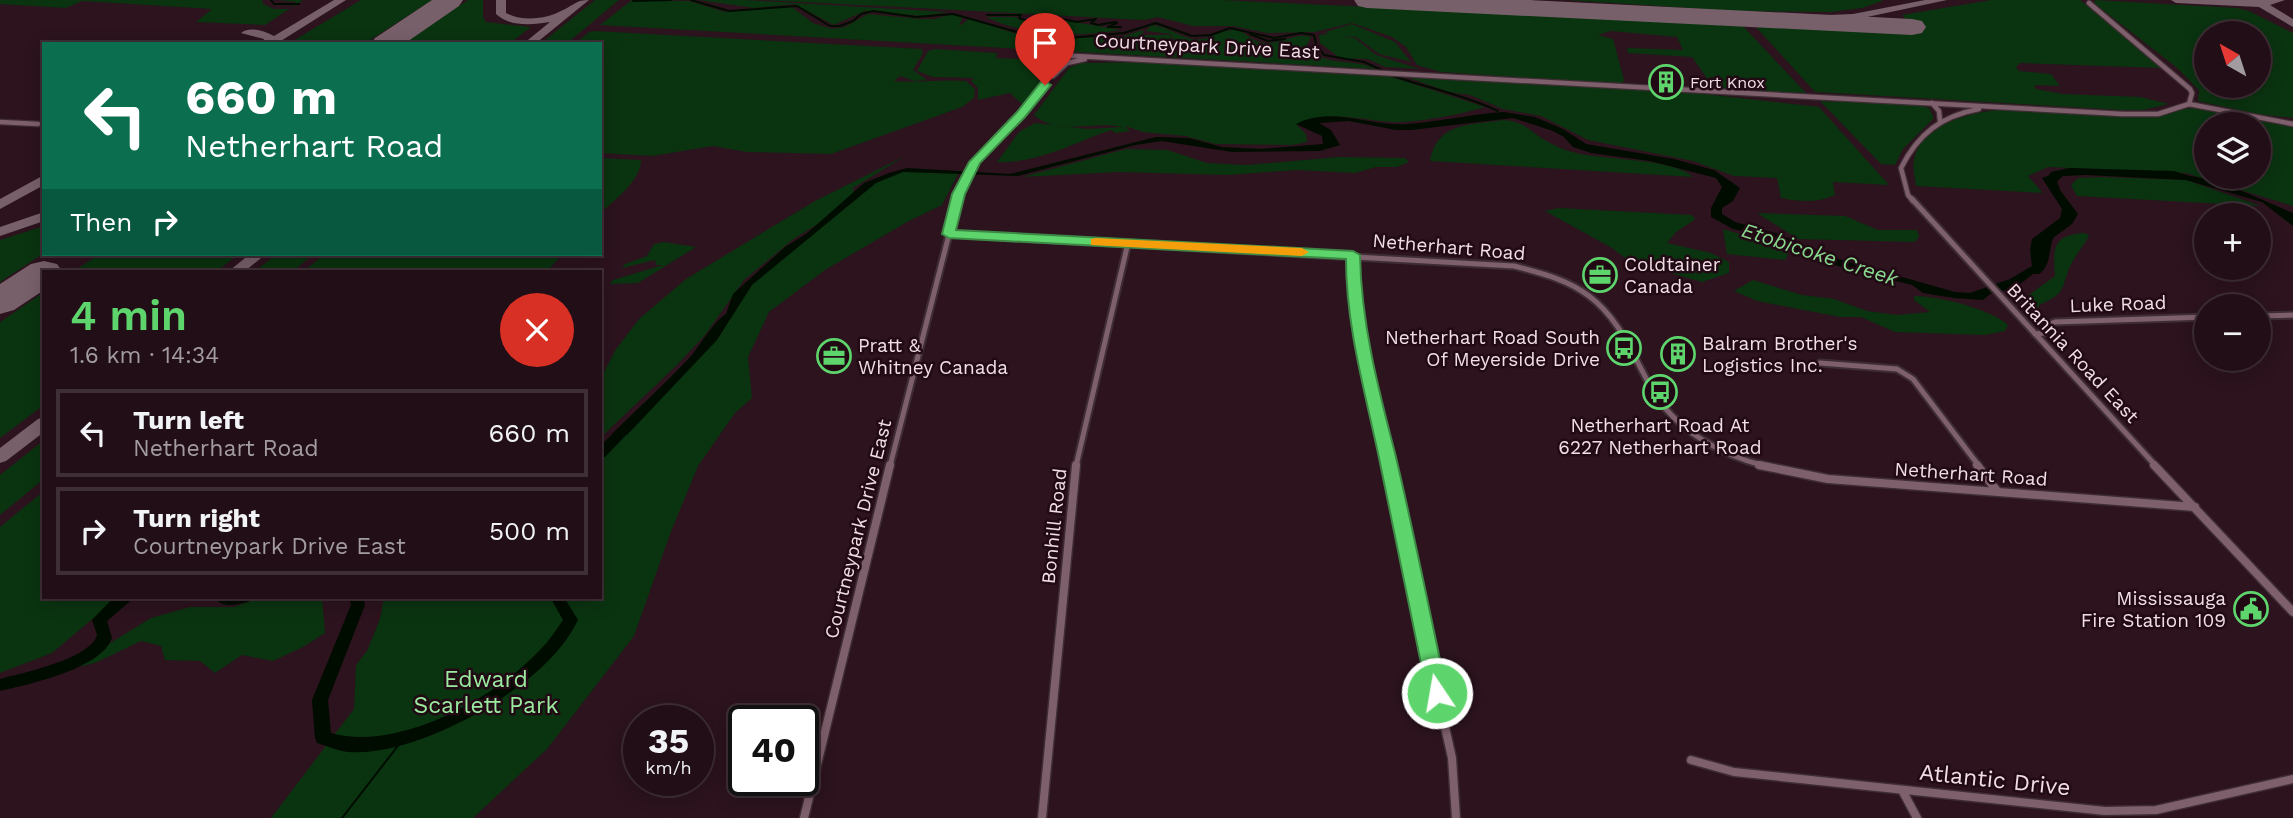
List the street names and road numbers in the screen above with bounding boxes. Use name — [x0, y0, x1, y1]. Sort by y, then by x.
street label: Courtneypark Drive East — [1094, 29, 1320, 63]
street label: Netherhart Road — [1372, 229, 1526, 265]
street label: Britannia Road East — [2002, 278, 2144, 428]
street label: Luke Road — [2069, 291, 2167, 317]
street label: Courtneypark Drive East — [820, 417, 896, 641]
street label: Netherhart Road — [1894, 457, 2048, 491]
street label: Bonhill Road — [1036, 467, 1072, 585]
street label: Atlantic Drive — [1918, 759, 2072, 801]

